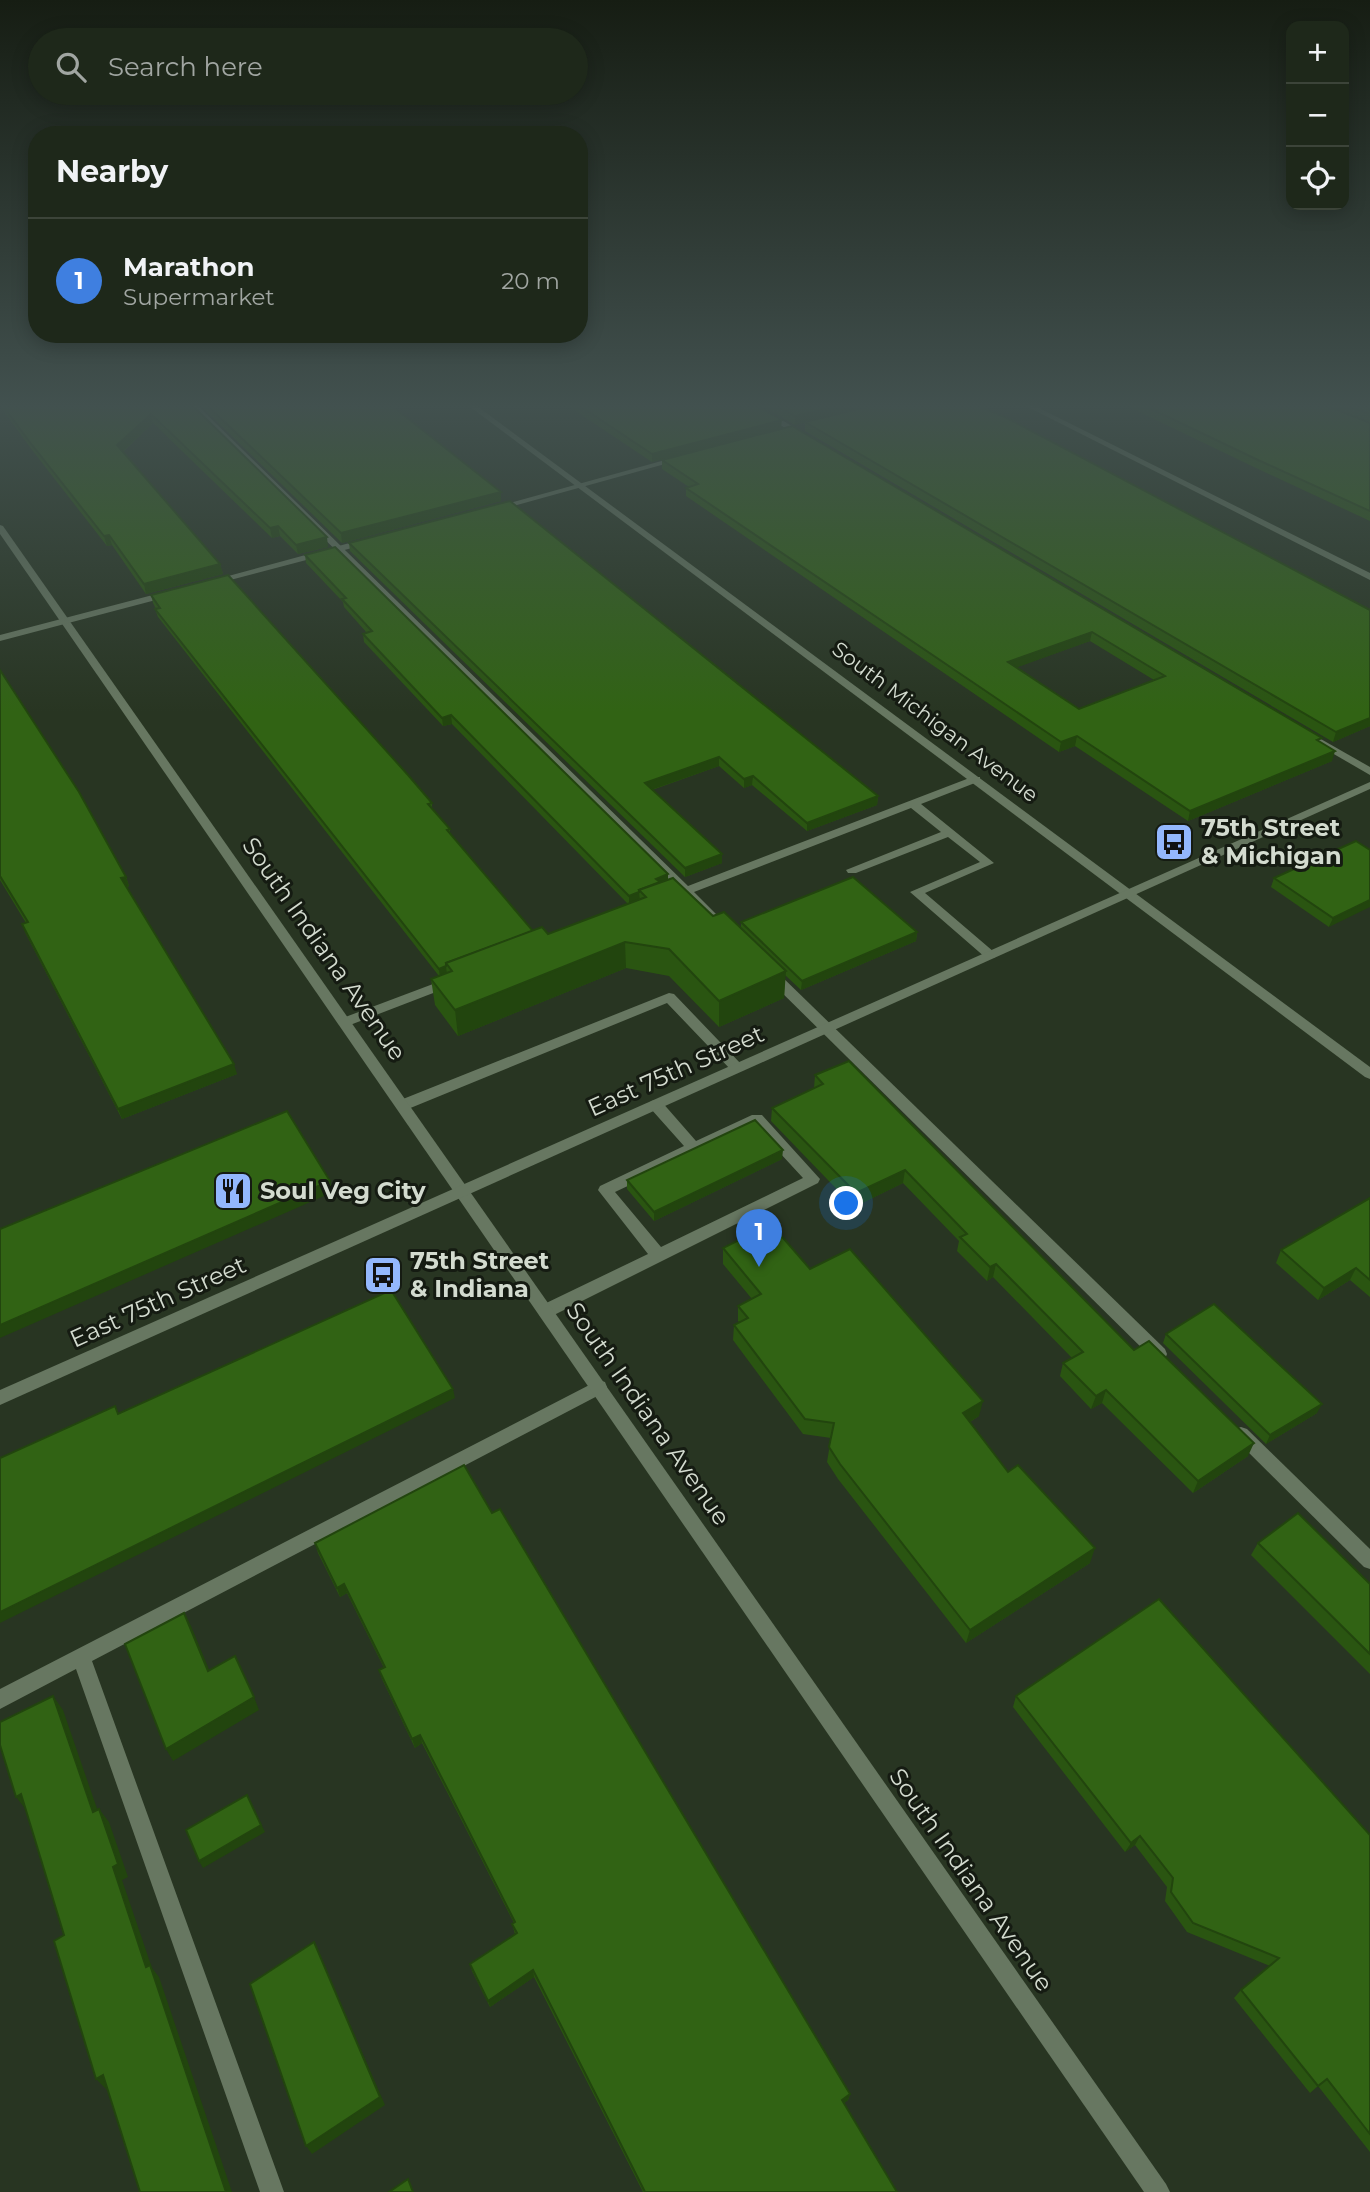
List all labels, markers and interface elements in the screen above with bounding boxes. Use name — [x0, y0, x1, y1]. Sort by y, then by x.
map controls — [1286, 21, 1349, 210]
button: + — [1286, 21, 1349, 84]
search box — [28, 28, 588, 105]
icon: search — [52, 48, 90, 86]
text: Search here — [108, 51, 263, 83]
button: − — [1286, 84, 1349, 147]
button: locate — [1286, 147, 1349, 210]
text: Nearby — [56, 153, 168, 190]
text: Marathon — [123, 251, 254, 283]
text: 1 — [74, 267, 84, 295]
text: 20 m — [501, 267, 560, 295]
text: Supermarket — [123, 283, 275, 311]
street label: South Michigan Avenue — [827, 636, 1043, 807]
place label: 75th Street & Michigan — [1201, 813, 1342, 870]
bus stop icon: 75th Street & Michigan — [1153, 821, 1195, 863]
street label: South Indiana Avenue — [236, 832, 413, 1066]
street label: East 75th Street — [583, 1019, 769, 1122]
restaurant icon: Soul Veg City — [212, 1170, 254, 1212]
place label: Soul Veg City — [260, 1176, 426, 1205]
your location — [829, 1186, 863, 1220]
pin: 1 — [736, 1209, 782, 1267]
place label: 75th Street & Indiana — [410, 1246, 550, 1303]
street label: East 75th Street — [65, 1250, 251, 1353]
bus stop icon: 75th Street & Indiana — [362, 1254, 404, 1296]
street label: South Indiana Avenue — [560, 1297, 737, 1531]
street label: South Indiana Avenue — [883, 1763, 1060, 1997]

